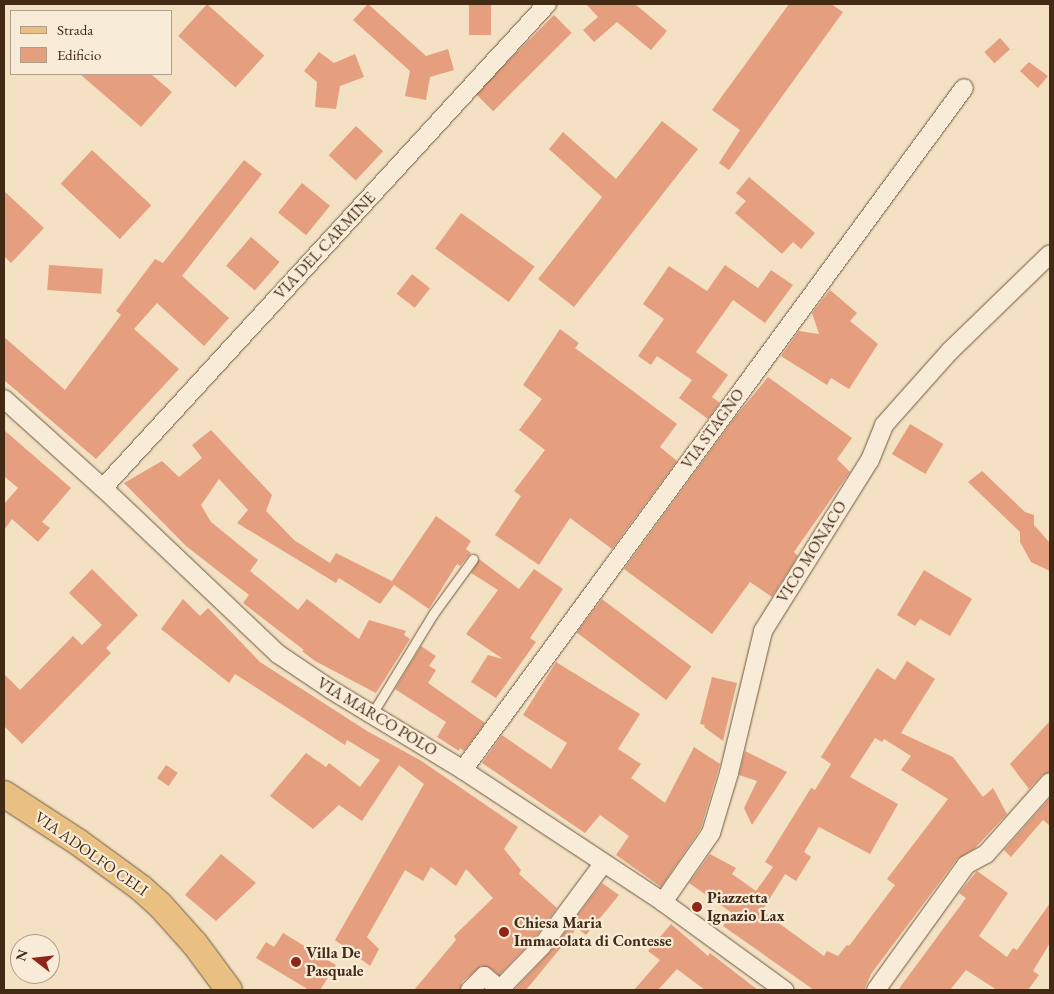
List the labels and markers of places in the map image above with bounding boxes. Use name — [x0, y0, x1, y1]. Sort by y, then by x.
place label: Piazzetta Ignazio Lax — [707, 888, 785, 926]
marker: Piazzetta Ignazio Lax — [691, 901, 703, 913]
place label: Chiesa Maria Immacolata di Contesse — [514, 913, 672, 951]
marker: Chiesa Maria Immacolata di Contesse — [498, 926, 510, 938]
place label: Villa De Pasquale — [306, 943, 363, 981]
marker: Villa De Pasquale — [290, 956, 302, 968]

